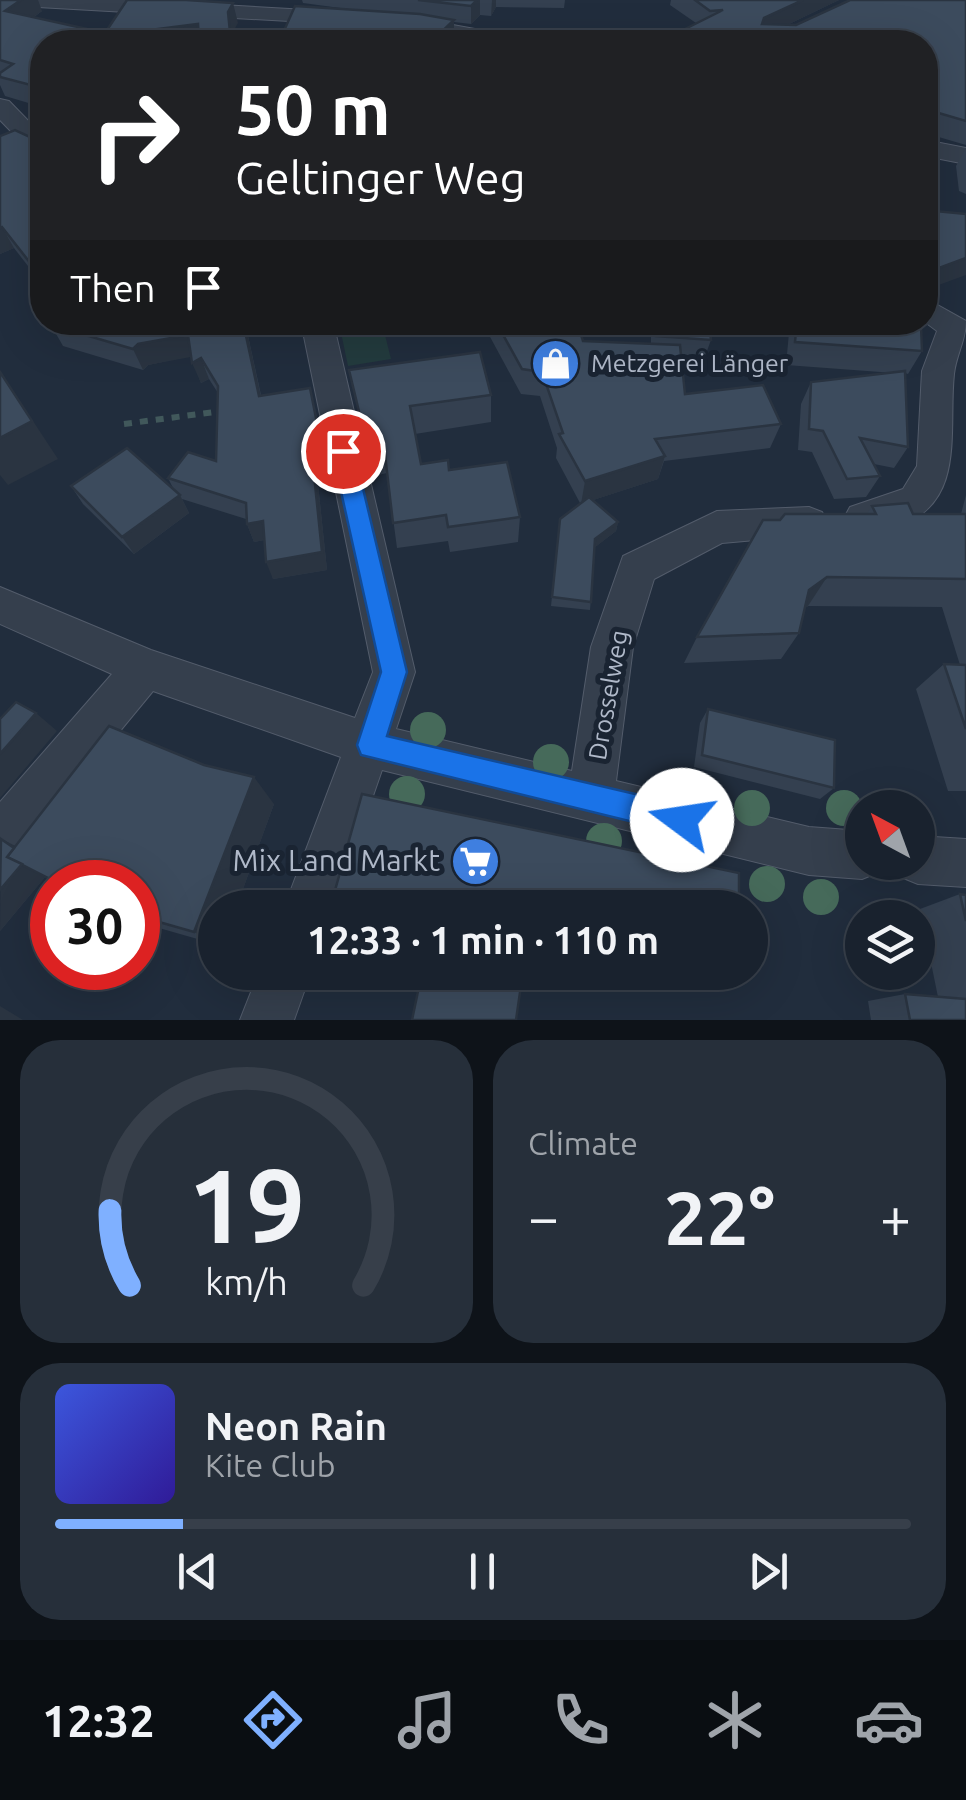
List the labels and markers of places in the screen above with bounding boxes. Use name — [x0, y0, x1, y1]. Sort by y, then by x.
shop icon: Metzgerei Länger — [530, 337, 582, 389]
place label: Metzgerei Länger — [591, 349, 789, 377]
pin — [301, 409, 386, 494]
supermarket icon: Mix Land Markt — [449, 835, 501, 887]
place label: Mix Land Markt — [233, 843, 440, 877]

